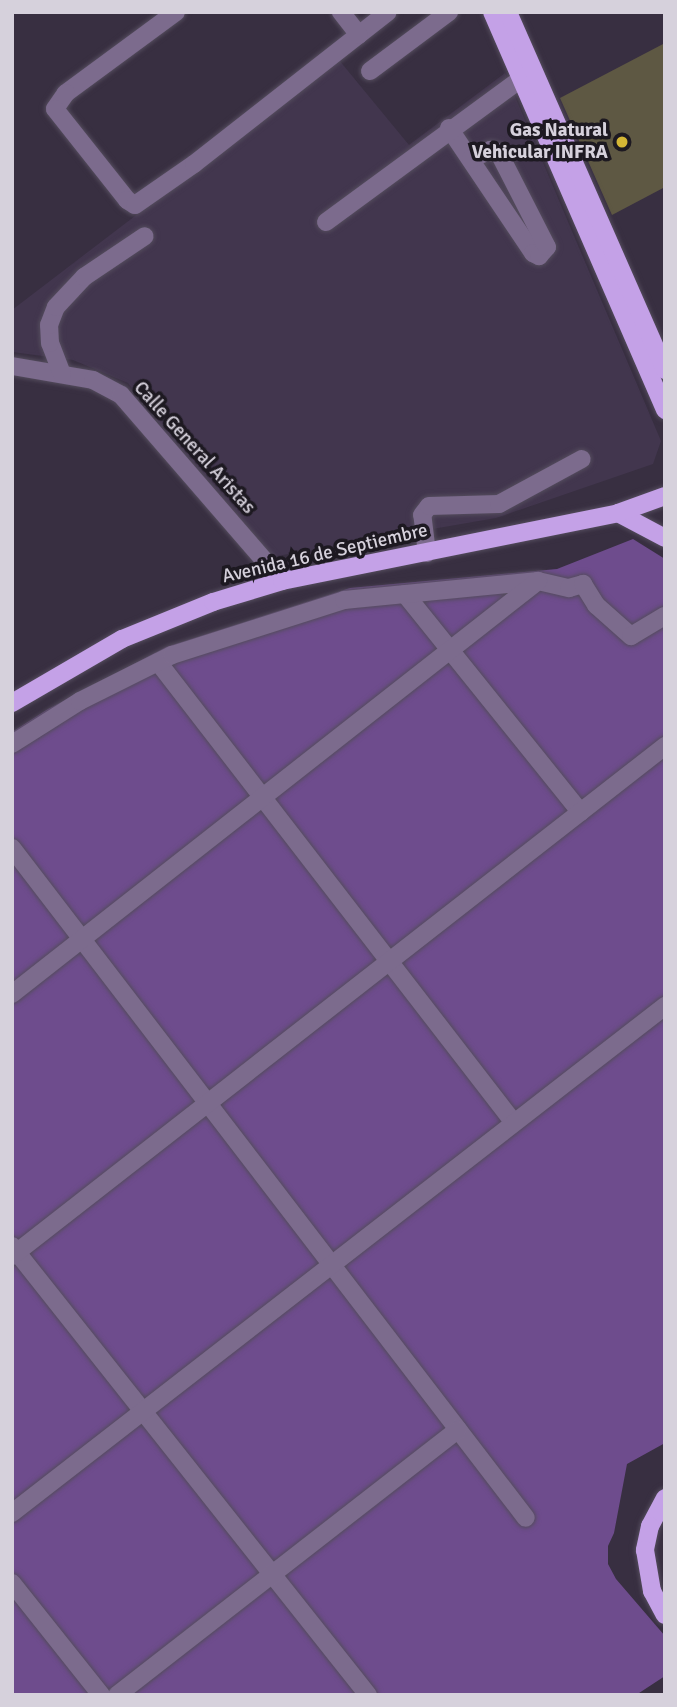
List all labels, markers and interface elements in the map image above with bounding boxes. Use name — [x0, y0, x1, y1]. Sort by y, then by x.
place label: Gas Natural Vehicular INFRA — [472, 120, 608, 164]
marker: Gas Natural Vehicular INFRA — [614, 134, 630, 150]
street label: Calle General Aristas — [129, 377, 259, 519]
street label: Avenida 16 de Septiembre — [220, 519, 430, 589]

